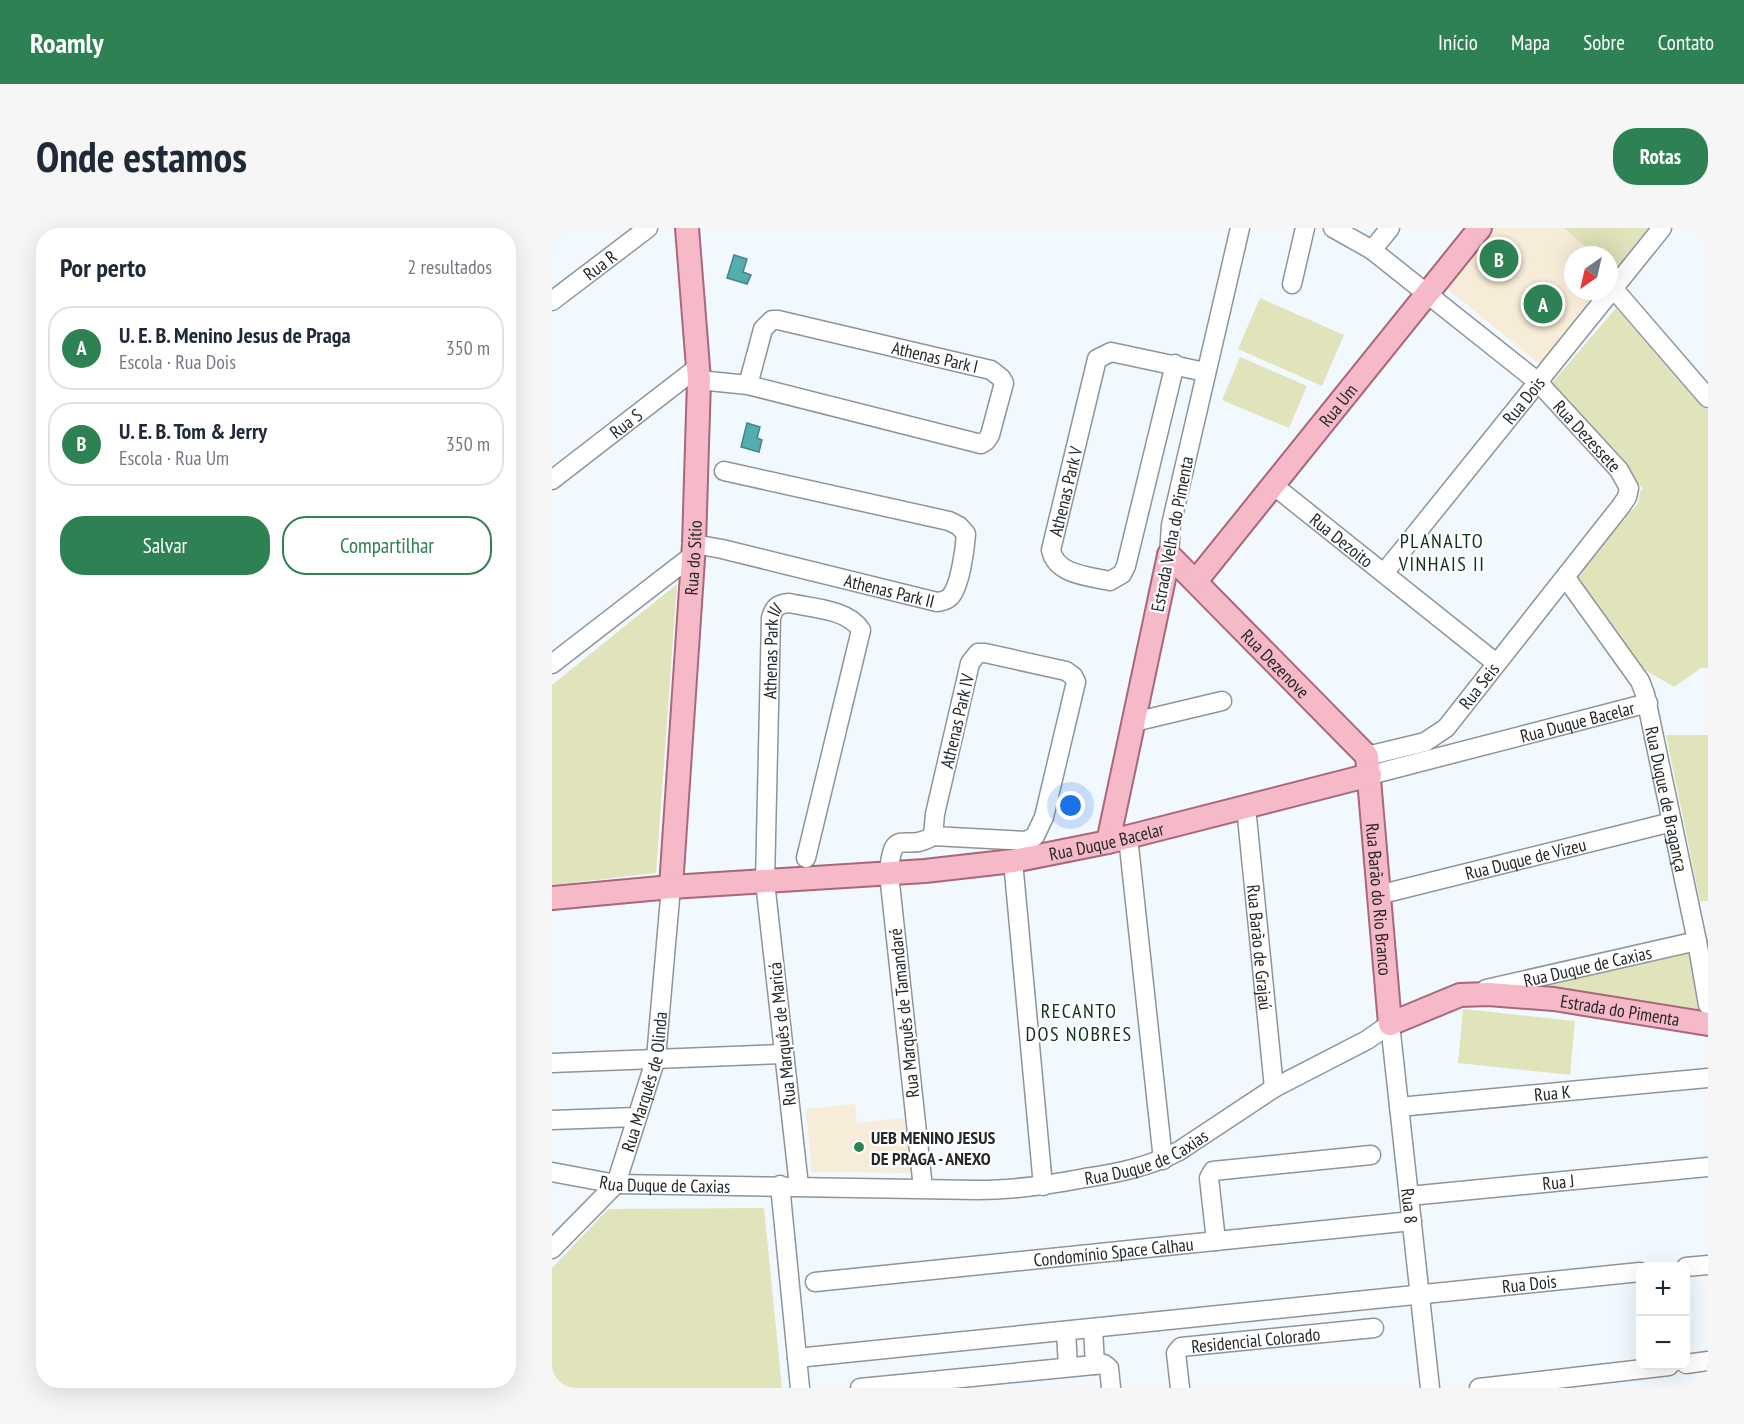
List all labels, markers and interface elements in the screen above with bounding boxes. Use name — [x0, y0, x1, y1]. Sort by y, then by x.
text: Roamly — [30, 24, 104, 61]
text: Início — [1438, 29, 1478, 56]
text: Mapa — [1511, 29, 1550, 56]
text: Sobre — [1583, 29, 1625, 56]
text: Contato — [1658, 29, 1714, 56]
button: Rotas — [1613, 128, 1708, 185]
text: Onde estamos — [36, 129, 247, 184]
pin: B — [1480, 237, 1518, 282]
street label: Rua R — [578, 244, 621, 285]
north arrow — [1564, 246, 1618, 300]
text: Por perto — [60, 251, 146, 284]
text: 2 resultados — [407, 254, 492, 280]
pin: A — [1524, 282, 1562, 326]
text: U. E. B. Menino Jesus de Praga — [119, 321, 351, 349]
text: A — [76, 335, 87, 361]
text: 350 m — [446, 335, 490, 361]
street label: Athenas Park I — [890, 336, 980, 378]
text: Escola · Rua Dois — [119, 349, 236, 375]
street label: Rua Dois — [1497, 372, 1549, 429]
street label: Rua Um — [1313, 379, 1362, 431]
street label: Rua Dezessete — [1549, 395, 1626, 477]
street label: Rua S — [605, 403, 647, 443]
text: U. E. B. Tom & Jerry — [119, 417, 267, 445]
text: B — [77, 431, 86, 457]
text: 350 m — [446, 431, 490, 457]
street label: Athenas Park V — [1043, 443, 1087, 539]
text: Escola · Rua Um — [119, 445, 229, 471]
street label: Estrada Velha do Pimenta — [1146, 454, 1198, 614]
street label: Rua Dezoito — [1305, 508, 1378, 572]
button: Salvar — [60, 516, 270, 575]
button: Compartilhar — [282, 516, 492, 575]
street label: Rua do Sítio — [679, 520, 706, 596]
district label: PLANALTO VINHAIS II — [1398, 528, 1485, 577]
street label: Athenas Park II — [842, 568, 937, 612]
street label: Athenas Park III — [758, 596, 786, 699]
street label: Rua Dezenove — [1237, 624, 1315, 703]
street label: Rua Seis — [1454, 658, 1504, 714]
street label: Athenas Park IV — [935, 671, 979, 770]
street label: Rua Duque Bacelar — [1518, 696, 1637, 747]
street label: Rua Duque de Bragança — [1641, 724, 1694, 874]
your location — [1056, 791, 1085, 820]
street label: Rua Duque Bacelar — [1047, 817, 1166, 865]
street label: Rua Barão do Rio Branco — [1361, 822, 1397, 977]
street label: Rua Duque de Vizeu — [1463, 832, 1588, 884]
street label: Rua Barão de Grajaú — [1242, 884, 1278, 1011]
street label: Rua Marquês de Tamandaré — [884, 927, 924, 1099]
street label: Rua Duque de Caxias — [1521, 940, 1654, 992]
street label: Rua Marquês de Maricá — [763, 961, 801, 1107]
street label: Estrada do Pimenta — [1559, 989, 1681, 1031]
district label: RECANTO DOS NOBRES — [1025, 998, 1133, 1047]
street label: Rua Marquês de Olinda — [616, 1011, 672, 1154]
street label: Rua K — [1533, 1079, 1572, 1106]
street label: Rua Duque de Caxias — [1083, 1124, 1212, 1189]
place label: UEB MENINO JESUS DE PRAGA - ANEXO — [871, 1126, 995, 1170]
marker: UEB MENINO JESUS DE PRAGA - ANEXO — [852, 1140, 866, 1154]
street label: Rua J — [1541, 1169, 1575, 1195]
street label: Rua Duque de Caxias — [598, 1170, 730, 1197]
street label: Rua 8 — [1397, 1187, 1423, 1225]
street label: Condomínio Space Calhau — [1032, 1232, 1194, 1271]
map controls — [1636, 1262, 1690, 1370]
button: + — [1636, 1262, 1690, 1316]
street label: Rua Dois — [1501, 1269, 1558, 1298]
button: − — [1636, 1316, 1690, 1370]
street label: Residencial Colorado — [1190, 1322, 1321, 1357]

